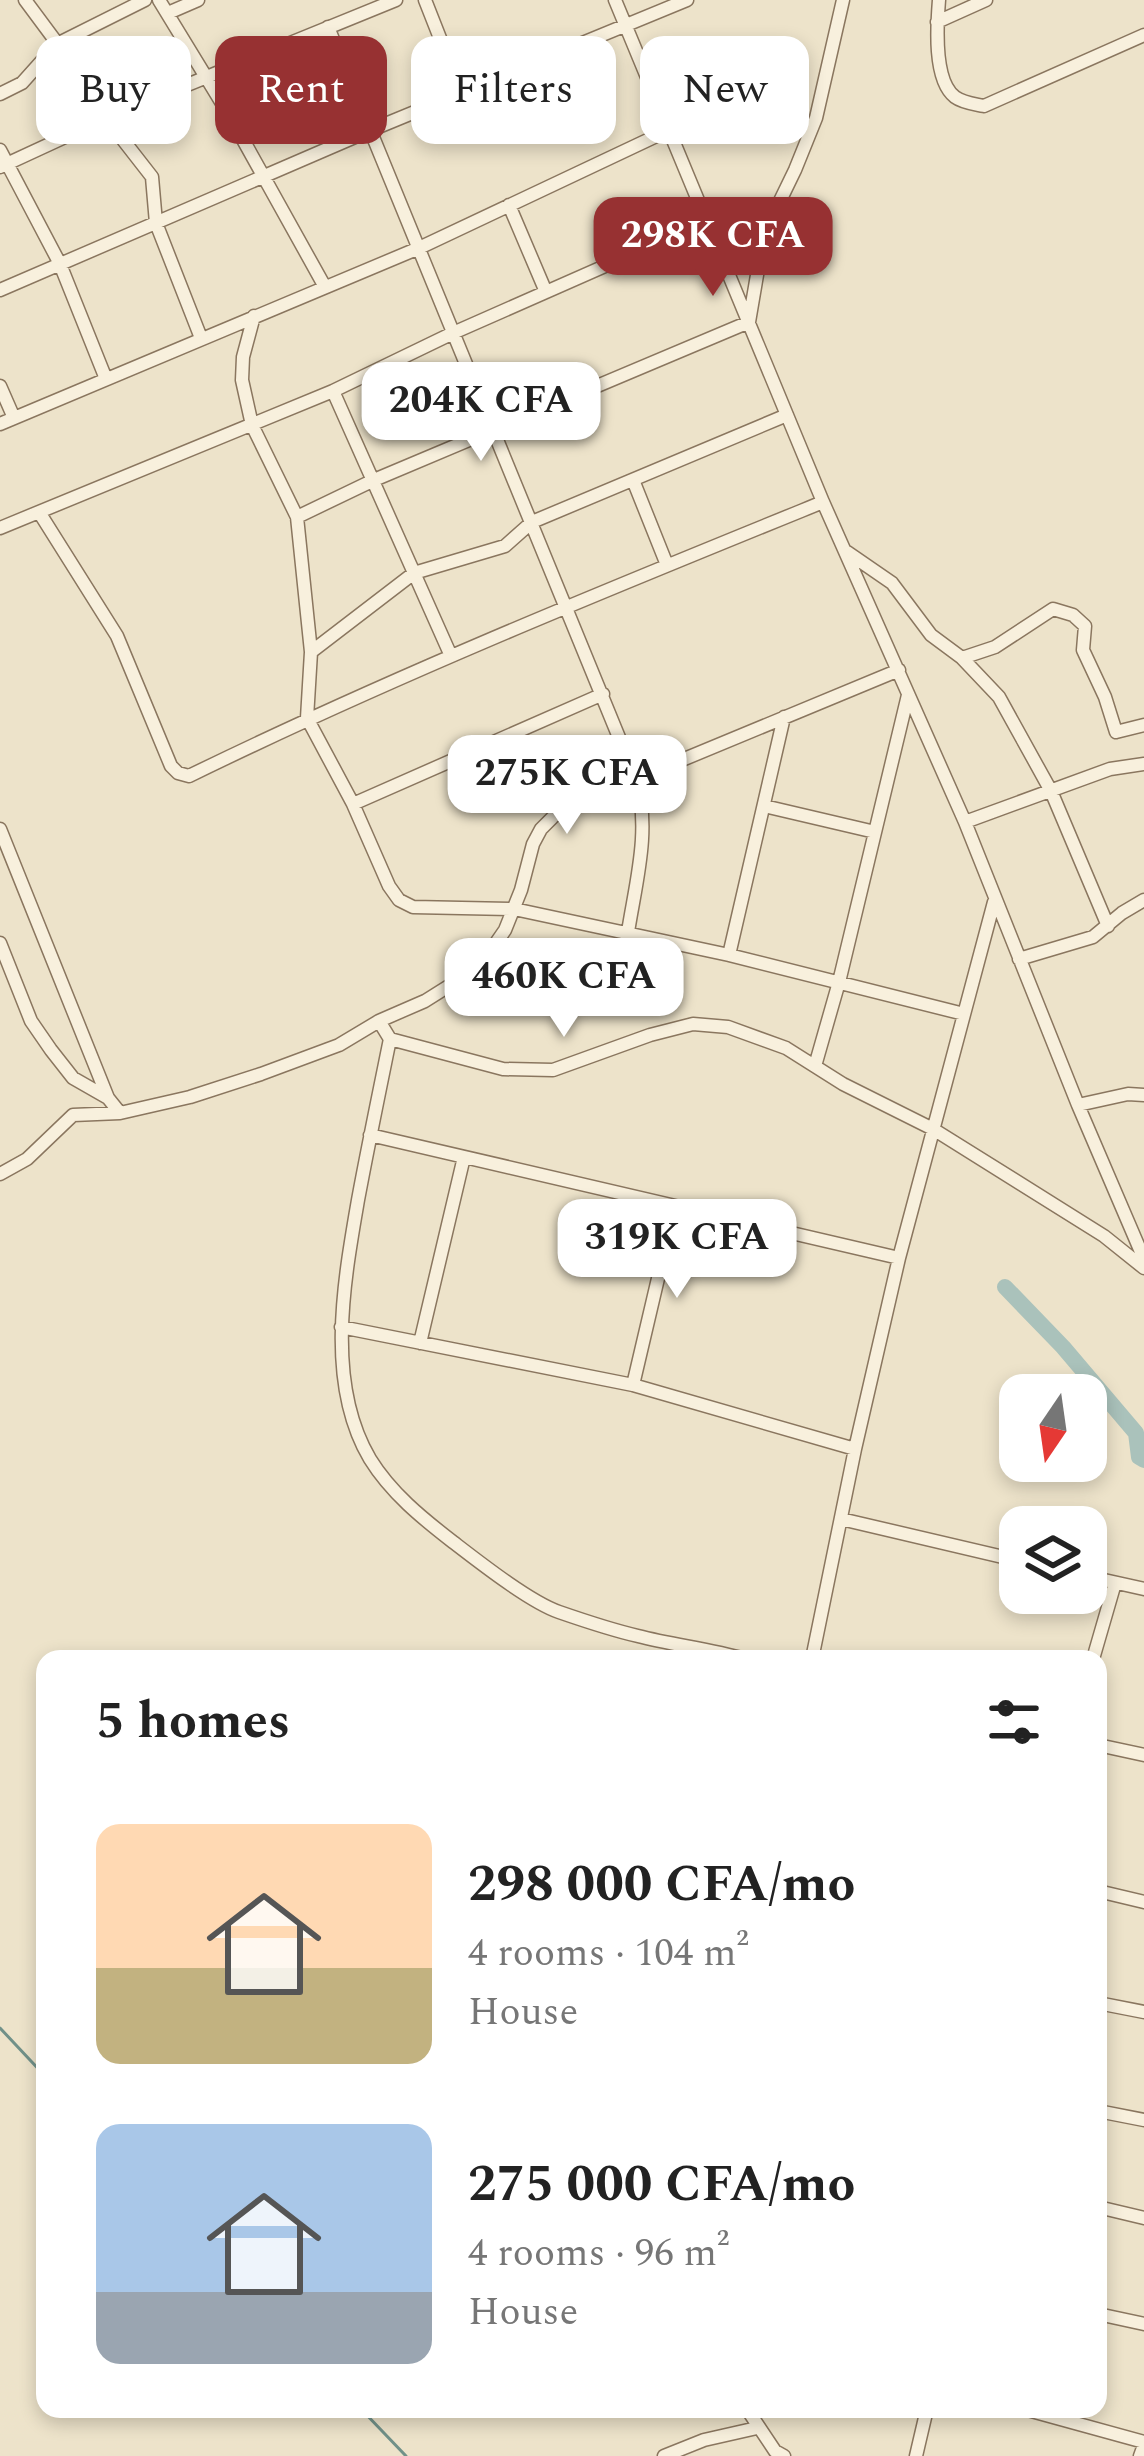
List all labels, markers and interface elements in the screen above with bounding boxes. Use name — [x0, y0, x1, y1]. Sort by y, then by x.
chip: Buy — [36, 36, 191, 144]
chip: Rent — [215, 36, 387, 144]
chip: Filters — [411, 36, 616, 144]
chip: New — [640, 36, 809, 144]
pin: 298K CFA — [589, 197, 837, 299]
text: 298K CFA — [621, 206, 805, 265]
pin: 204K CFA — [357, 362, 605, 464]
text: 204K CFA — [389, 371, 573, 430]
pin: 275K CFA — [443, 735, 691, 837]
text: 275K CFA — [475, 744, 659, 803]
pin: 460K CFA — [440, 938, 688, 1040]
text: 460K CFA — [472, 947, 656, 1006]
pin: 319K CFA — [553, 1199, 801, 1301]
text: 319K CFA — [585, 1208, 769, 1267]
north arrow — [999, 1374, 1107, 1482]
map controls — [999, 1374, 1107, 1614]
button: layers — [999, 1506, 1107, 1614]
text: 5 homes — [96, 1683, 290, 1761]
icon: filters — [981, 1689, 1047, 1755]
text: 298 000 CFA/mo — [468, 1846, 855, 1924]
icon: home — [192, 1872, 336, 2016]
text: 4 rooms · 104 m² — [468, 1924, 749, 1983]
text: House — [468, 1983, 578, 2042]
text: 275 000 CFA/mo — [468, 2146, 855, 2224]
icon: home — [192, 2172, 336, 2316]
text: 4 rooms · 96 m² — [468, 2224, 729, 2283]
text: House — [468, 2283, 578, 2342]

